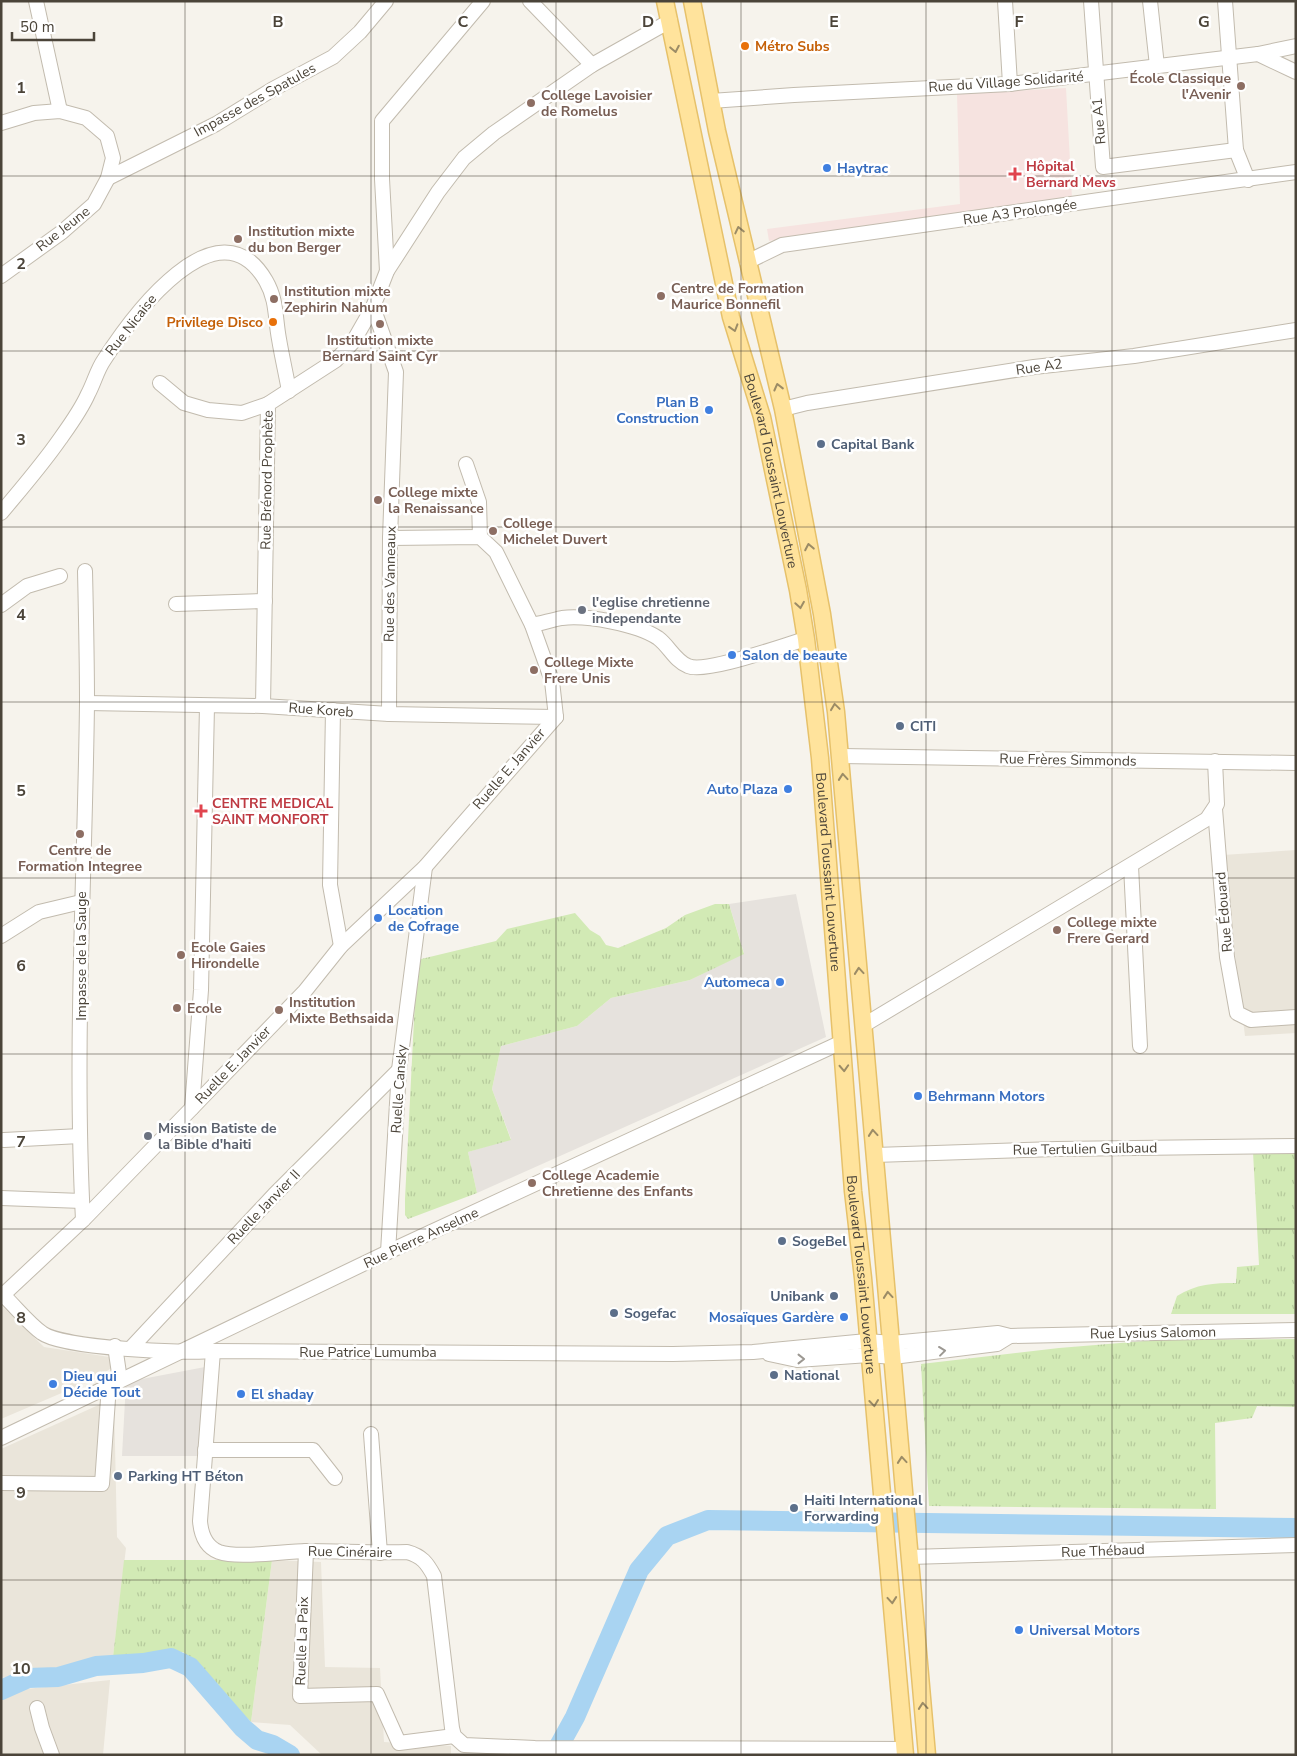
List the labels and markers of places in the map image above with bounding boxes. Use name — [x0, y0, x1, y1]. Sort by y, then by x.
place label: Métro Subs — [755, 37, 830, 56]
marker: Métro Subs — [739, 40, 751, 52]
place label: École Classique l'Avenir — [1129, 69, 1232, 104]
marker: École Classique l'Avenir — [1235, 80, 1247, 92]
place label: College Lavoisier de Romelus — [541, 86, 653, 121]
marker: College Lavoisier de Romelus — [525, 97, 537, 109]
place label: Hôpital Bernard Mevs — [1026, 157, 1116, 192]
place label: Haytrac — [837, 159, 888, 178]
marker: Haytrac — [821, 162, 833, 174]
marker: Hôpital Bernard Mevs — [1008, 167, 1022, 181]
place label: Institution mixte du bon Berger — [248, 222, 355, 257]
marker: Institution mixte du bon Berger — [232, 233, 244, 245]
place label: Centre de Formation Maurice Bonnefil — [671, 279, 804, 314]
place label: Institution mixte Zephirin Nahum — [284, 282, 391, 317]
marker: Centre de Formation Maurice Bonnefil — [655, 290, 667, 302]
marker: Institution mixte Zephirin Nahum — [268, 293, 280, 305]
place label: Privilege Disco — [167, 313, 263, 332]
marker: Privilege Disco — [267, 316, 279, 328]
marker: Institution mixte Bernard Saint Cyr — [374, 318, 386, 330]
place label: Institution mixte Bernard Saint Cyr — [322, 331, 438, 366]
place label: Plan B Construction — [616, 393, 699, 428]
marker: Plan B Construction — [703, 404, 715, 416]
place label: Capital Bank — [831, 435, 915, 454]
marker: Capital Bank — [815, 438, 827, 450]
place label: College mixte la Renaissance — [388, 483, 484, 518]
marker: College mixte la Renaissance — [372, 494, 384, 506]
place label: College Michelet Duvert — [503, 514, 608, 549]
marker: College Michelet Duvert — [487, 525, 499, 537]
place label: l'eglise chretienne independante — [592, 593, 710, 628]
marker: l'eglise chretienne independante — [576, 604, 588, 616]
place label: Salon de beaute — [742, 646, 848, 665]
marker: Salon de beaute — [726, 649, 738, 661]
place label: College Mixte Frere Unis — [544, 653, 634, 688]
marker: College Mixte Frere Unis — [528, 664, 540, 676]
place label: CITI — [910, 717, 936, 736]
marker: CITI — [894, 720, 906, 732]
place label: Auto Plaza — [707, 780, 778, 799]
marker: Auto Plaza — [782, 783, 794, 795]
place label: CENTRE MEDICAL SAINT MONFORT — [212, 794, 334, 829]
marker: CENTRE MEDICAL SAINT MONFORT — [194, 804, 208, 818]
marker: Centre de Formation Integree — [74, 828, 86, 840]
place label: Centre de Formation Integree — [18, 841, 142, 876]
place label: Location de Cofrage — [388, 901, 459, 936]
marker: Location de Cofrage — [372, 912, 384, 924]
place label: College mixte Frere Gerard — [1067, 913, 1157, 948]
marker: College mixte Frere Gerard — [1051, 924, 1063, 936]
place label: Ecole Gaies Hirondelle — [191, 938, 266, 973]
marker: Ecole Gaies Hirondelle — [175, 949, 187, 961]
place label: Automeca — [704, 973, 770, 992]
marker: Automeca — [774, 976, 786, 988]
place label: Institution Mixte Bethsaida — [289, 993, 394, 1028]
place label: Ecole — [187, 999, 222, 1018]
marker: Ecole — [171, 1002, 183, 1014]
marker: Institution Mixte Bethsaida — [273, 1004, 285, 1016]
place label: Behrmann Motors — [928, 1087, 1045, 1106]
marker: Behrmann Motors — [912, 1090, 924, 1102]
place label: Mission Batiste de la Bible d'haiti — [158, 1119, 277, 1154]
marker: Mission Batiste de la Bible d'haiti — [142, 1130, 154, 1142]
place label: College Academie Chretienne des Enfants — [542, 1166, 693, 1201]
marker: College Academie Chretienne des Enfants — [526, 1177, 538, 1189]
place label: SogeBel — [792, 1232, 847, 1251]
marker: SogeBel — [776, 1235, 788, 1247]
place label: Unibank — [770, 1287, 824, 1306]
marker: Unibank — [828, 1290, 840, 1302]
place label: Sogefac — [624, 1304, 677, 1323]
marker: Sogefac — [608, 1307, 620, 1319]
place label: Mosaïques Gardère — [709, 1308, 834, 1327]
marker: Mosaïques Gardère — [838, 1311, 850, 1323]
place label: National — [784, 1366, 840, 1385]
place label: Dieu qui Décide Tout — [63, 1367, 141, 1402]
marker: National — [768, 1369, 780, 1381]
marker: Dieu qui Décide Tout — [47, 1378, 59, 1390]
place label: El shaday — [251, 1385, 314, 1404]
marker: El shaday — [235, 1388, 247, 1400]
place label: Parking HT Béton — [128, 1467, 244, 1486]
marker: Parking HT Béton — [112, 1470, 124, 1482]
place label: Haiti International Forwarding — [804, 1491, 923, 1526]
marker: Haiti International Forwarding — [788, 1502, 800, 1514]
place label: Universal Motors — [1029, 1621, 1140, 1640]
marker: Universal Motors — [1013, 1624, 1025, 1636]

